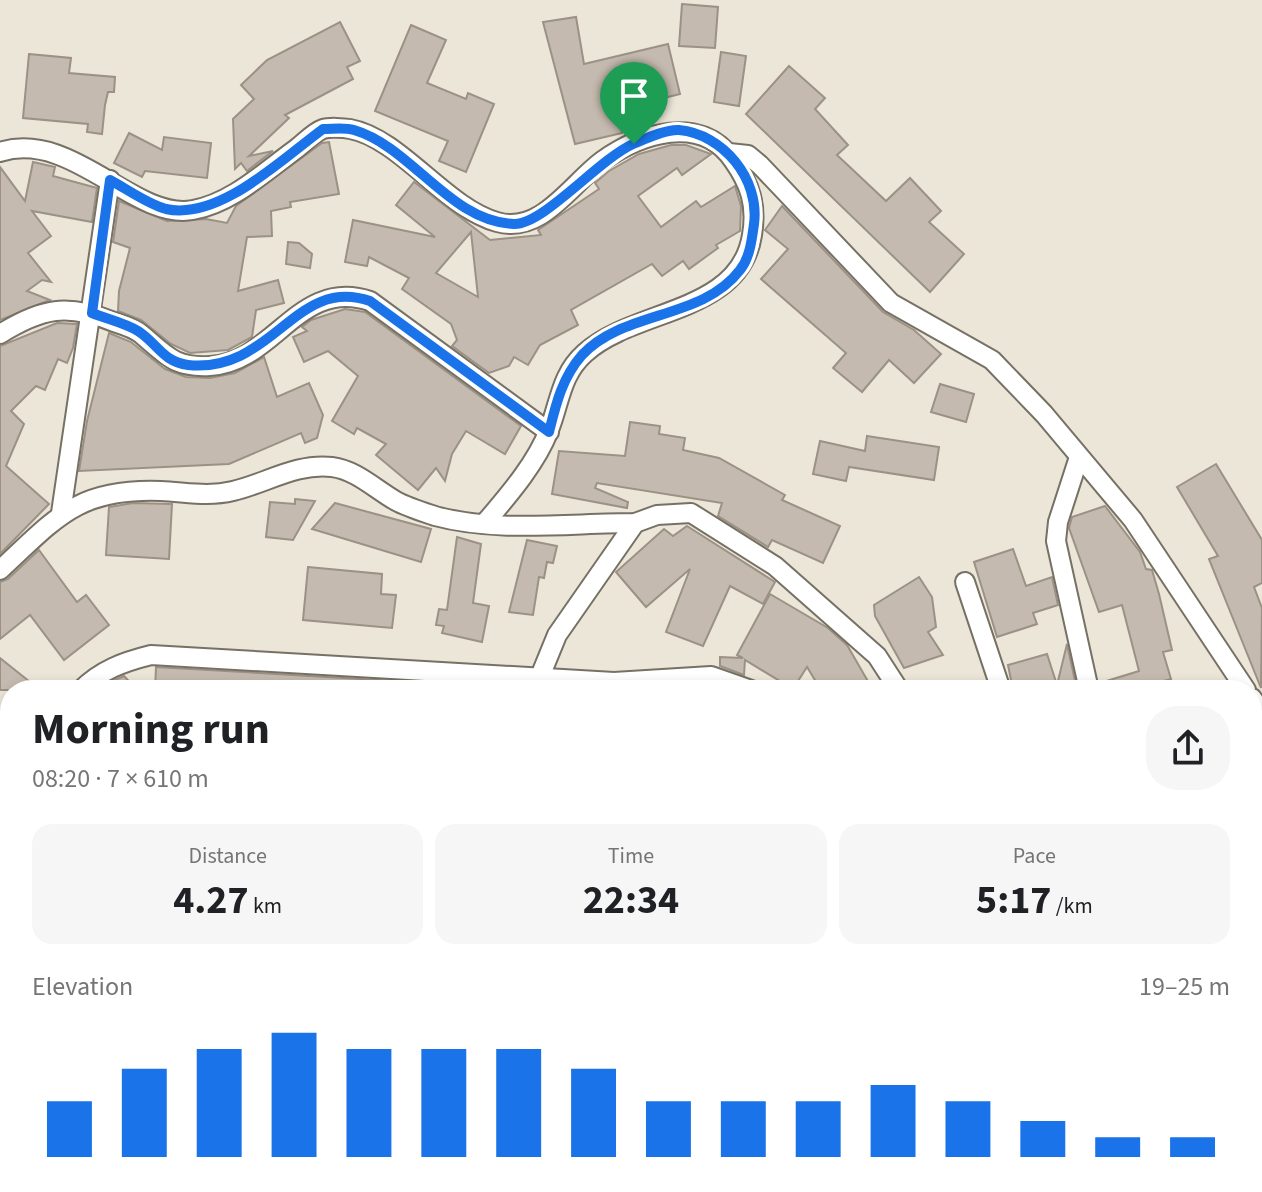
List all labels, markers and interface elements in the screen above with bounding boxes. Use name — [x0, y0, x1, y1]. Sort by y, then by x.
pin — [600, 62, 668, 144]
icon: arrive — [612, 74, 656, 118]
text: Morning run — [32, 698, 270, 761]
button: share — [1146, 706, 1230, 790]
text: 08:20 · 7 × 610 m — [32, 760, 209, 797]
text: Distance — [189, 840, 267, 872]
text: Time — [608, 840, 654, 872]
text: Pace — [1013, 840, 1056, 872]
text: 4.27 — [173, 872, 249, 929]
text: 22:34 — [583, 872, 679, 929]
text: 5:17 — [976, 872, 1051, 929]
text: km — [249, 890, 282, 922]
text: /km — [1051, 890, 1093, 922]
text: Elevation — [32, 968, 133, 1005]
text: 19–25 m — [1139, 968, 1230, 1005]

